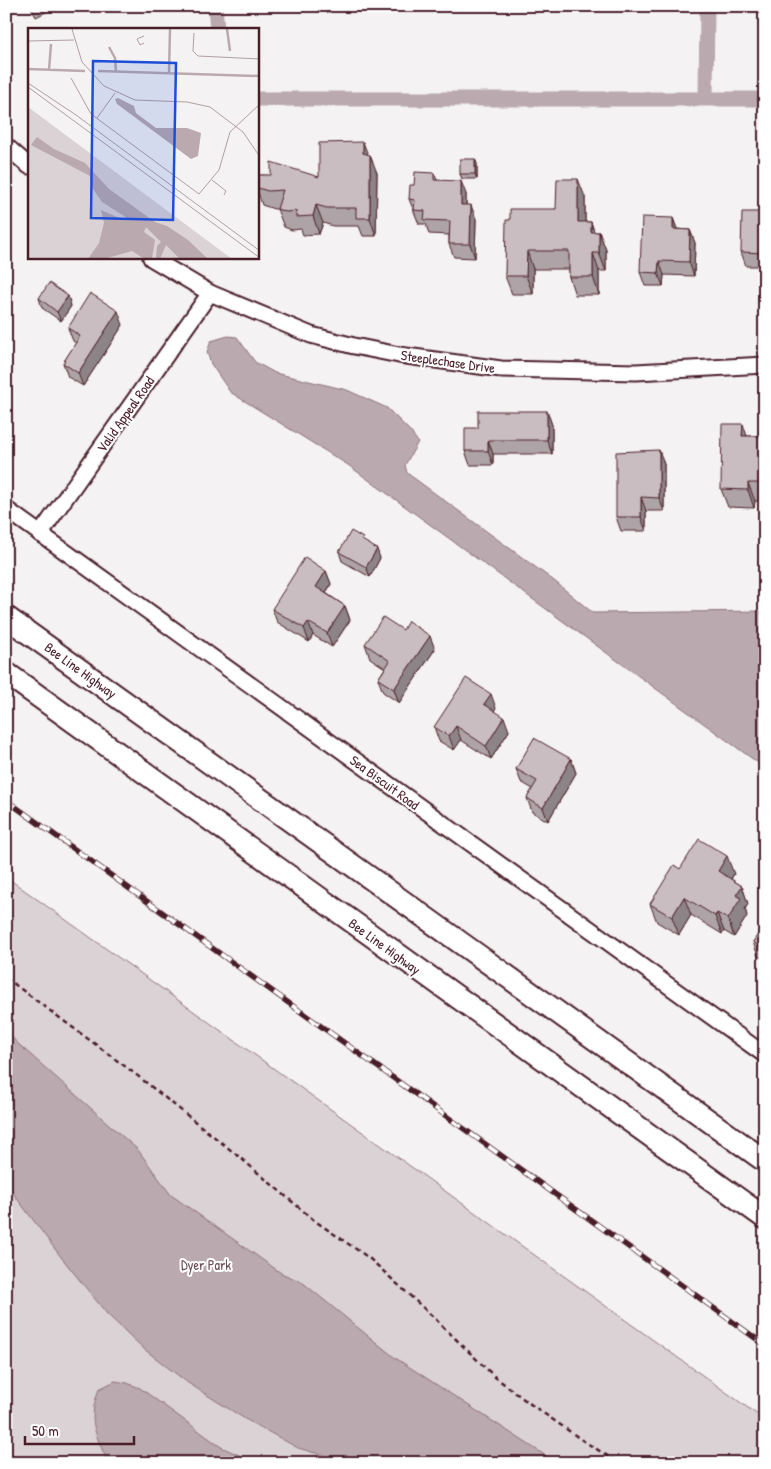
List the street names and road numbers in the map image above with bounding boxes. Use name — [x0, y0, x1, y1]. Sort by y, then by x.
street label: Steeplechase Drive — [399, 345, 497, 378]
street label: Valid Appeal Road — [92, 372, 159, 456]
street label: Bee Line Highway — [41, 637, 121, 703]
street label: Sea Biscuit Road — [346, 750, 424, 814]
street label: Bee Line Highway — [345, 913, 425, 979]

